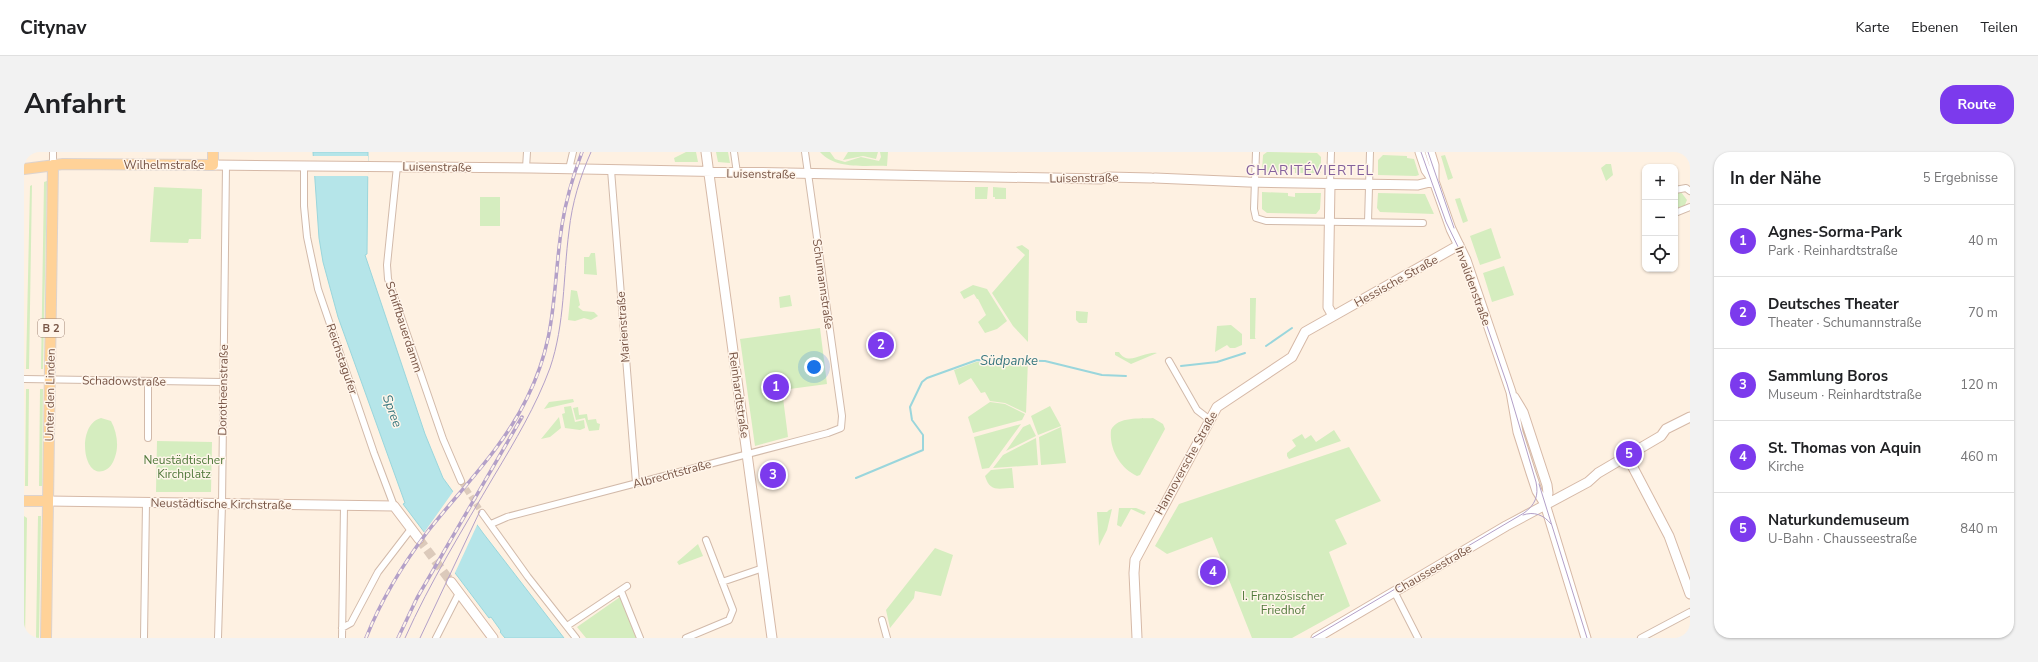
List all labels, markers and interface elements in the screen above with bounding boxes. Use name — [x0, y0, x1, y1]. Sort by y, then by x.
text: Citynav — [20, 15, 87, 41]
text: Karte — [1856, 18, 1889, 37]
text: Ebenen — [1911, 18, 1958, 37]
text: Teilen — [1980, 18, 2018, 37]
text: Anfahrt — [24, 85, 125, 123]
button: Route — [1940, 85, 2014, 124]
street label: Wilhelmstraße — [124, 157, 204, 173]
street label: Luisenstraße — [402, 158, 472, 176]
district label: CHARITÉVIERTEL — [1246, 161, 1374, 180]
map controls — [1642, 164, 1678, 272]
button: + — [1642, 164, 1678, 200]
street label: Luisenstraße — [726, 165, 796, 183]
text: In der Nähe — [1730, 167, 1821, 190]
street label: Luisenstraße — [1049, 169, 1119, 187]
text: 5 Ergebnisse — [1923, 169, 1998, 187]
button: − — [1642, 200, 1678, 236]
text: Agnes-Sorma-Park — [1768, 222, 1902, 242]
text: 1 — [1739, 232, 1747, 250]
text: 40 m — [1968, 232, 1998, 250]
button: locate — [1642, 236, 1678, 272]
street label: Schumannstraße — [809, 238, 837, 330]
text: Park · Reinhardtstraße — [1768, 242, 1898, 260]
street label: Invalidenstraße — [1451, 244, 1495, 328]
street label: Hessische Straße — [1351, 251, 1441, 311]
street label: Schiffbauerdamm — [382, 279, 426, 375]
street label: Marienstraße — [613, 291, 633, 363]
text: Deutsches Theater — [1768, 294, 1899, 314]
text: 2 — [1739, 304, 1747, 322]
text: 70 m — [1968, 304, 1998, 322]
text: Theater · Schumannstraße — [1768, 314, 1921, 332]
road number: B 2 — [38, 319, 64, 337]
street label: Reichstagufer — [322, 321, 362, 397]
pin: 2 — [868, 330, 894, 360]
street label: Dorotheenstraße — [214, 344, 232, 436]
street label: Unter den Linden — [41, 348, 59, 442]
street label: Reinhardtstraße — [725, 351, 753, 439]
water label: Südpanke — [980, 352, 1038, 370]
your location — [804, 357, 824, 377]
text: Sammlung Boros — [1768, 366, 1888, 386]
street label: Schadowstraße — [82, 372, 166, 390]
pin: 1 — [763, 372, 789, 402]
text: 3 — [1739, 376, 1747, 394]
text: 120 m — [1960, 376, 1998, 394]
text: Museum · Reinhardtstraße — [1768, 386, 1922, 404]
water label: Spree — [378, 392, 406, 430]
street label: Hannoversche Straße — [1151, 408, 1221, 518]
text: St. Thomas von Aquin — [1768, 438, 1921, 458]
pin: 5 — [1616, 439, 1642, 469]
text: 4 — [1739, 448, 1747, 466]
text: 460 m — [1960, 448, 1998, 466]
park label: Neustädtischer Kirchplatz — [143, 452, 225, 482]
street label: Albrechtstraße — [631, 456, 713, 492]
text: Kirche — [1768, 458, 1804, 476]
pin: 3 — [760, 460, 786, 490]
street label: Neustädtische Kirchstraße — [150, 495, 292, 513]
text: Naturkundemuseum — [1768, 510, 1910, 530]
text: 5 — [1739, 520, 1747, 538]
text: 840 m — [1960, 520, 1998, 538]
text: U-Bahn · Chausseestraße — [1768, 530, 1917, 548]
street label: Chausseestraße — [1392, 540, 1474, 598]
pin: 4 — [1200, 557, 1226, 587]
park label: I. Französischer Friedhof — [1242, 588, 1325, 618]

